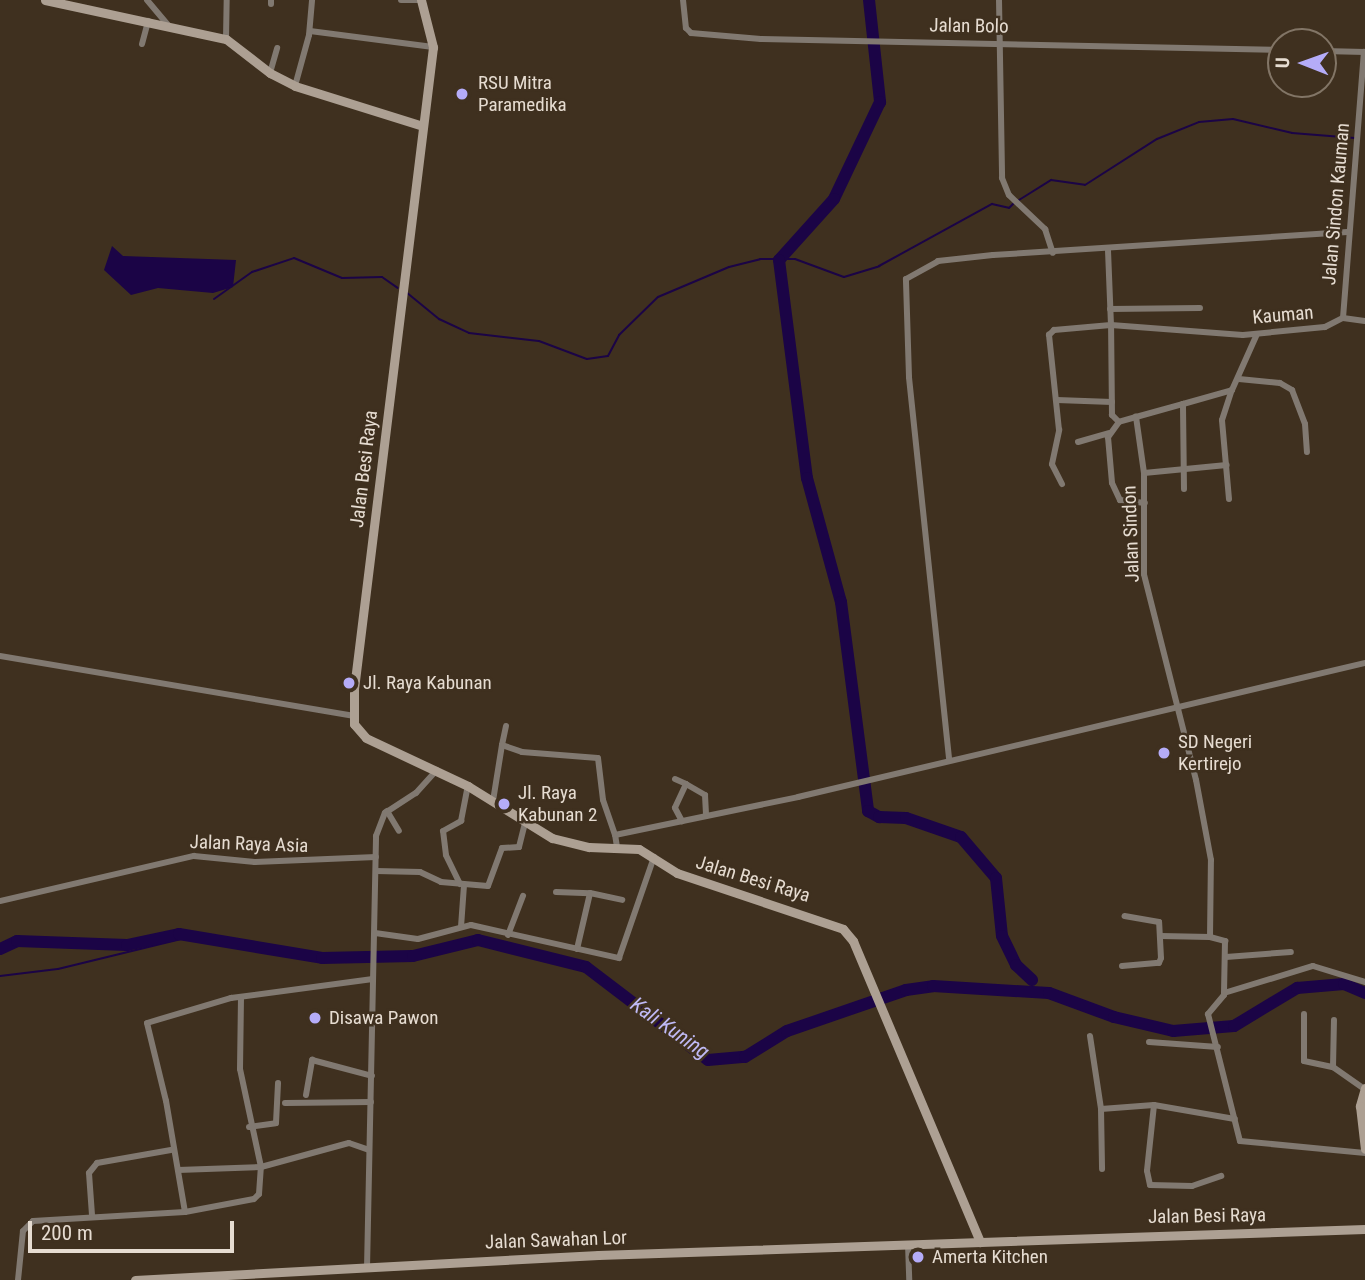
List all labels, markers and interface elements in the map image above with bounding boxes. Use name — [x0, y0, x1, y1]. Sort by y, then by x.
street label: Jalan Bolo — [929, 14, 1009, 38]
north arrow — [1267, 28, 1337, 98]
text: U — [1271, 57, 1294, 68]
place label: RSU Mitra Paramedika — [478, 72, 567, 116]
marker: RSU Mitra Paramedika — [452, 84, 472, 104]
street label: Jalan Sindon Kauman — [1318, 122, 1354, 286]
street label: Kauman — [1251, 301, 1315, 329]
street label: Jalan Besi Raya — [346, 409, 382, 529]
street label: Jalan Sindon — [1118, 485, 1144, 583]
place label: Jl. Raya Kabunan — [363, 672, 492, 694]
marker: Jl. Raya Kabunan — [341, 675, 357, 691]
place label: SD Negeri Kertirejo — [1178, 731, 1252, 775]
marker: SD Negeri Kertirejo — [1156, 745, 1172, 761]
place label: Jl. Raya Kabunan 2 — [518, 782, 597, 826]
marker: Jl. Raya Kabunan 2 — [496, 796, 512, 812]
street label: Jalan Raya Asia — [189, 831, 309, 857]
street label: Jalan Besi Raya — [693, 851, 813, 907]
water label: Kali Kuning — [626, 992, 714, 1064]
place label: Disawa Pawon — [329, 1007, 438, 1029]
marker: Disawa Pawon — [307, 1010, 323, 1026]
street label: Jalan Besi Raya — [1148, 1204, 1266, 1228]
scale bar — [32, 1206, 238, 1250]
text: 200 m — [41, 1221, 93, 1245]
street label: Jalan Sawahan Lor — [485, 1226, 627, 1254]
place label: Amerta Kitchen — [932, 1246, 1048, 1268]
marker: Amerta Kitchen — [910, 1249, 926, 1265]

